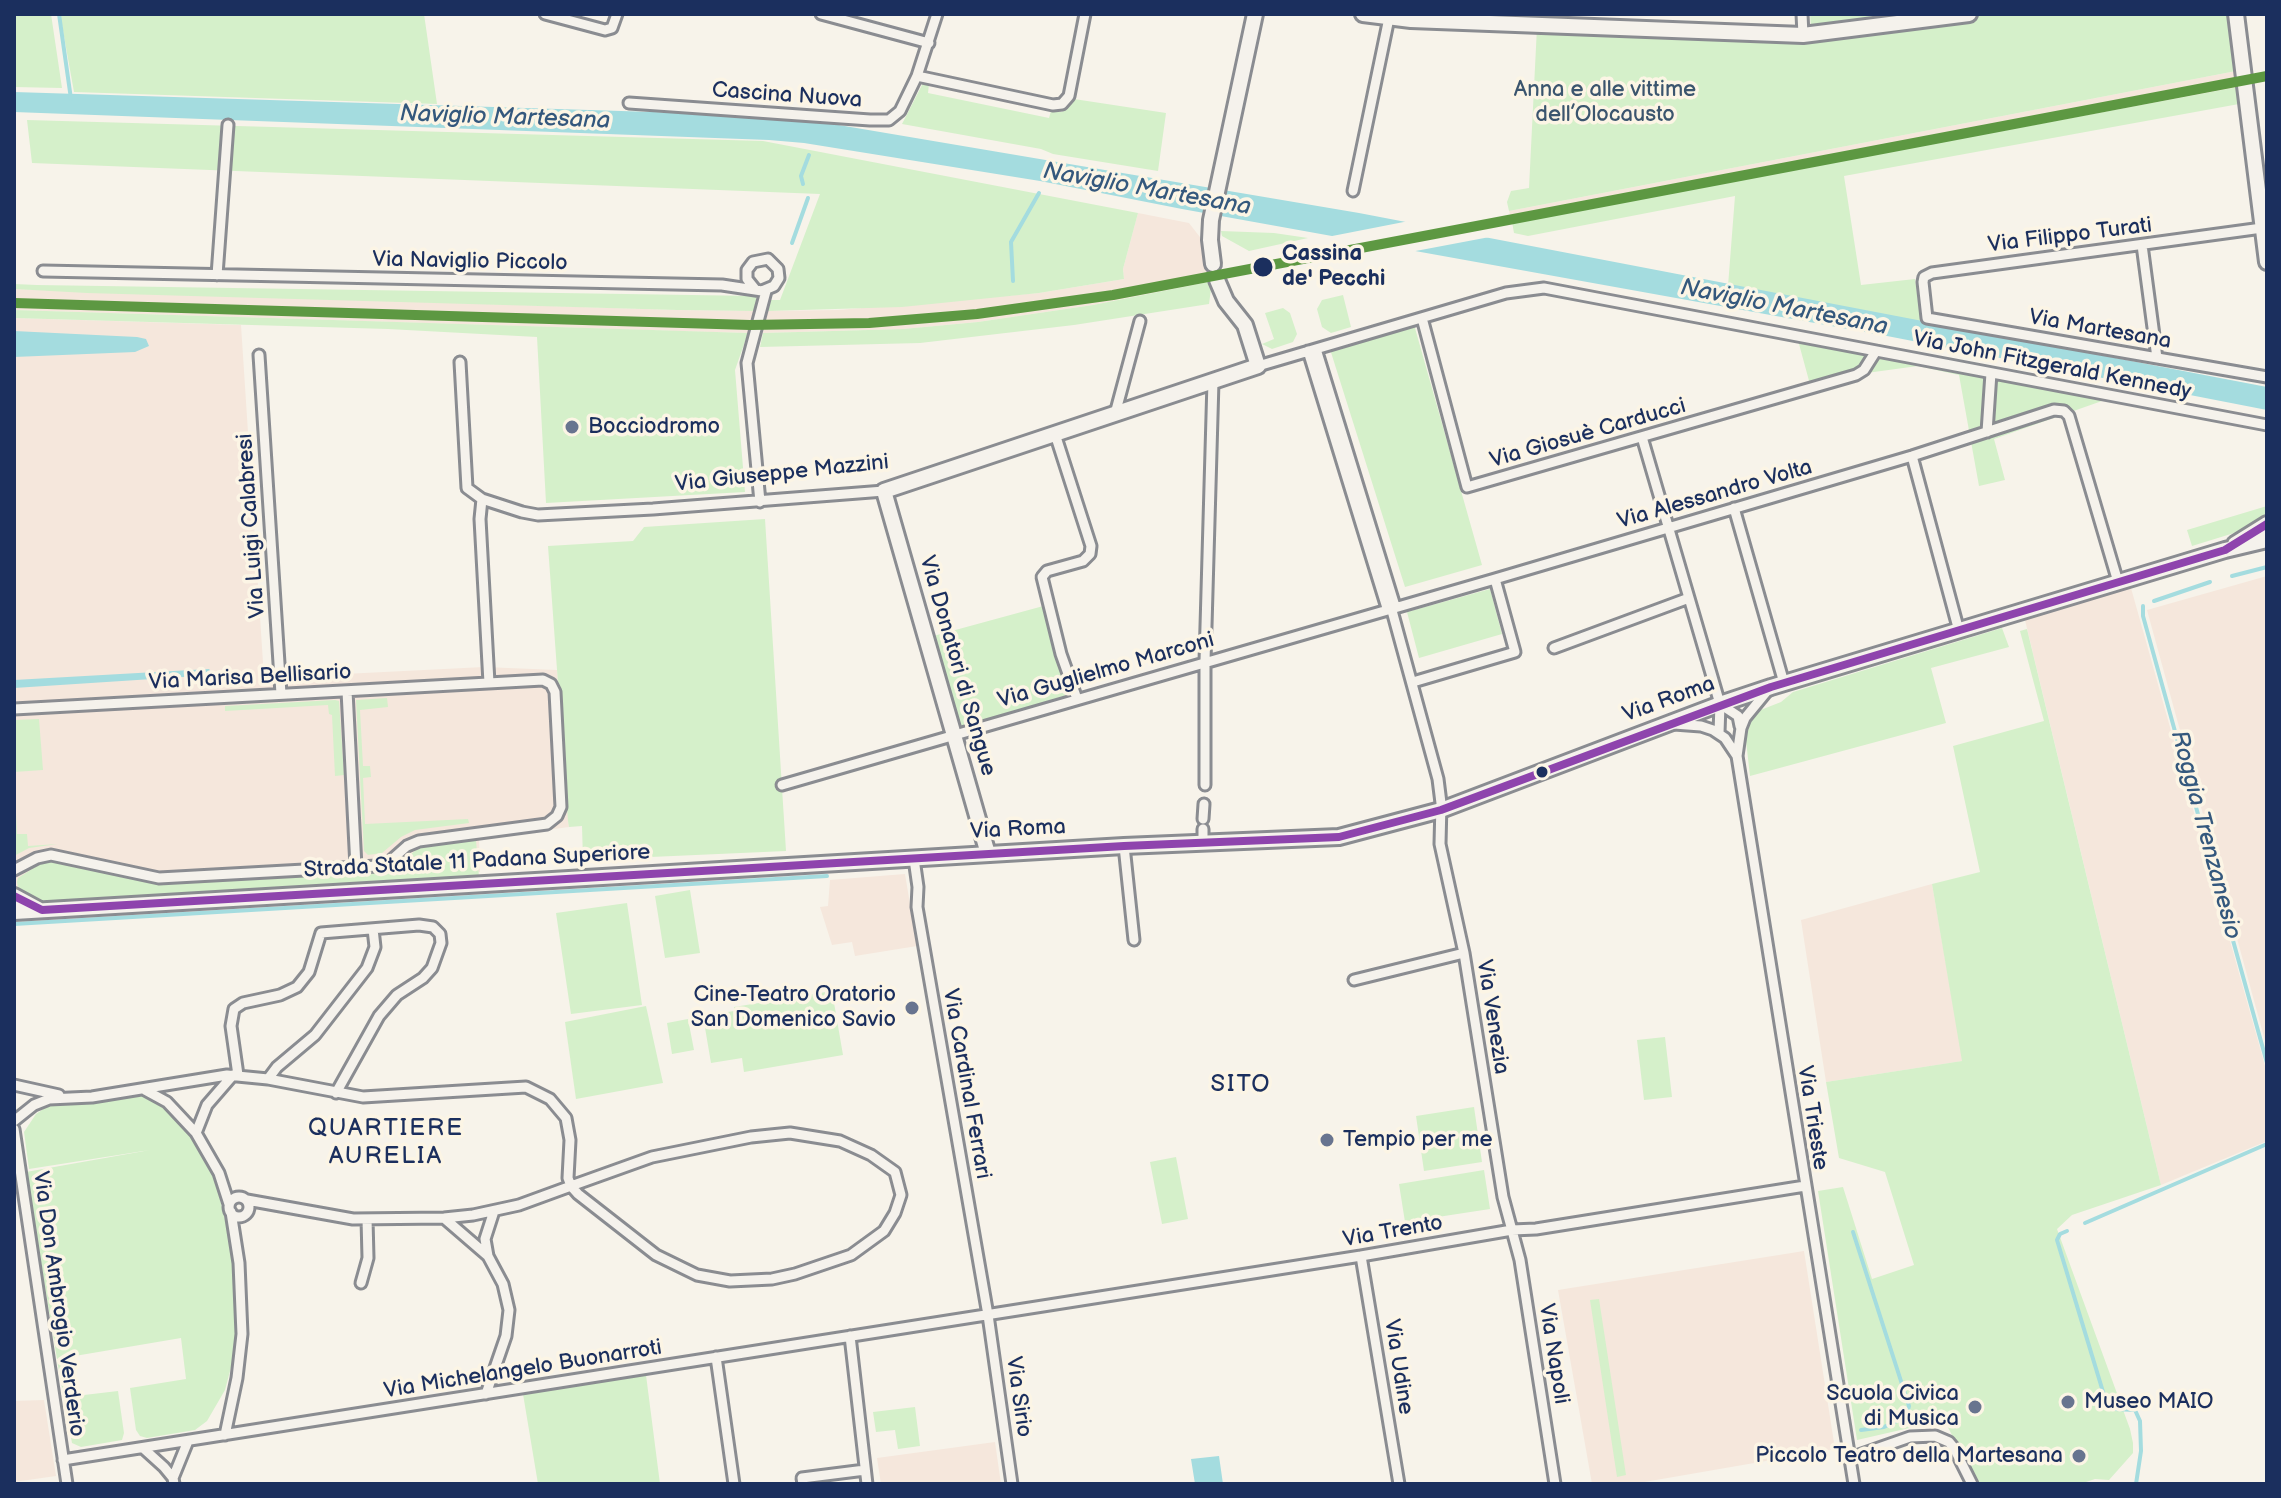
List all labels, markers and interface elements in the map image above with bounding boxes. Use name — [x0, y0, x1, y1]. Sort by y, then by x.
park label: Anna e alle vittime dell’Olocausto — [1514, 77, 1696, 128]
street label: Cascina Nuova — [711, 78, 863, 114]
water label: Naviglio Martesana — [399, 100, 611, 136]
water label: Naviglio Martesana — [1041, 158, 1253, 222]
street label: Via Filippo Turati — [1986, 213, 2154, 259]
place label: Cassina de' Pecchi — [1282, 241, 1385, 292]
street label: Via Naviglio Piccolo — [372, 247, 568, 277]
marker: Cassina de' Pecchi — [1251, 255, 1275, 279]
water label: Naviglio Martesana — [1678, 274, 1890, 342]
street label: Via Martesana — [2027, 304, 2173, 356]
street label: Via John Fitzgerald Kennedy — [1911, 326, 2193, 406]
street label: Via Giosuè Carducci — [1487, 393, 1689, 475]
place label: Bocciodromo — [588, 414, 720, 440]
marker: Bocciodromo — [563, 418, 581, 436]
street label: Via Luigi Calabresi — [232, 433, 272, 619]
street label: Via Giuseppe Mazzini — [674, 450, 890, 498]
street label: Via Alessandro Volta — [1615, 455, 1815, 535]
street label: Via Donatori di Sangue — [913, 553, 1001, 779]
street label: Via Guglielmo Marconi — [995, 627, 1217, 715]
street label: Via Marisa Bellisario — [148, 660, 352, 696]
street label: Via Roma — [1619, 671, 1719, 729]
water label: Roggia Trenzanesio — [2163, 728, 2247, 942]
unlabelled marker — [1534, 764, 1550, 780]
street label: Via Roma — [969, 814, 1067, 846]
street label: Strada Statale 11 Padana Superiore — [303, 840, 651, 884]
street label: Via Venezia — [1470, 958, 1514, 1076]
place label: Cine-Teatro Oratorio San Domenico Savio — [691, 982, 896, 1034]
street label: Via Cardinal Ferrari — [936, 987, 996, 1181]
marker: Cine-Teatro Oratorio San Domenico Savio — [903, 999, 921, 1017]
street label: Via Trieste — [1791, 1064, 1833, 1172]
district label: SITO — [1210, 1071, 1272, 1099]
district label: QUARTIERE AURELIA — [308, 1115, 464, 1171]
place label: Tempio per me — [1343, 1127, 1492, 1153]
marker: Tempio per me — [1318, 1131, 1336, 1149]
street label: Via Don Ambrogio Verderio — [26, 1170, 90, 1438]
street label: Via Trento — [1341, 1210, 1445, 1254]
street label: Via Napoli — [1532, 1302, 1574, 1406]
street label: Via Udine — [1377, 1317, 1419, 1417]
street label: Via Michelangelo Buonarroti — [382, 1335, 664, 1405]
street label: Via Sirio — [999, 1355, 1037, 1439]
place label: Scuola Civica di Musica — [1826, 1381, 1959, 1432]
place label: Museo MAIO — [2084, 1389, 2214, 1415]
marker: Museo MAIO — [2059, 1393, 2077, 1411]
marker: Scuola Civica di Musica — [1966, 1398, 1984, 1416]
place label: Piccolo Teatro della Martesana — [1755, 1443, 2063, 1469]
marker: Piccolo Teatro della Martesana — [2070, 1447, 2088, 1465]

